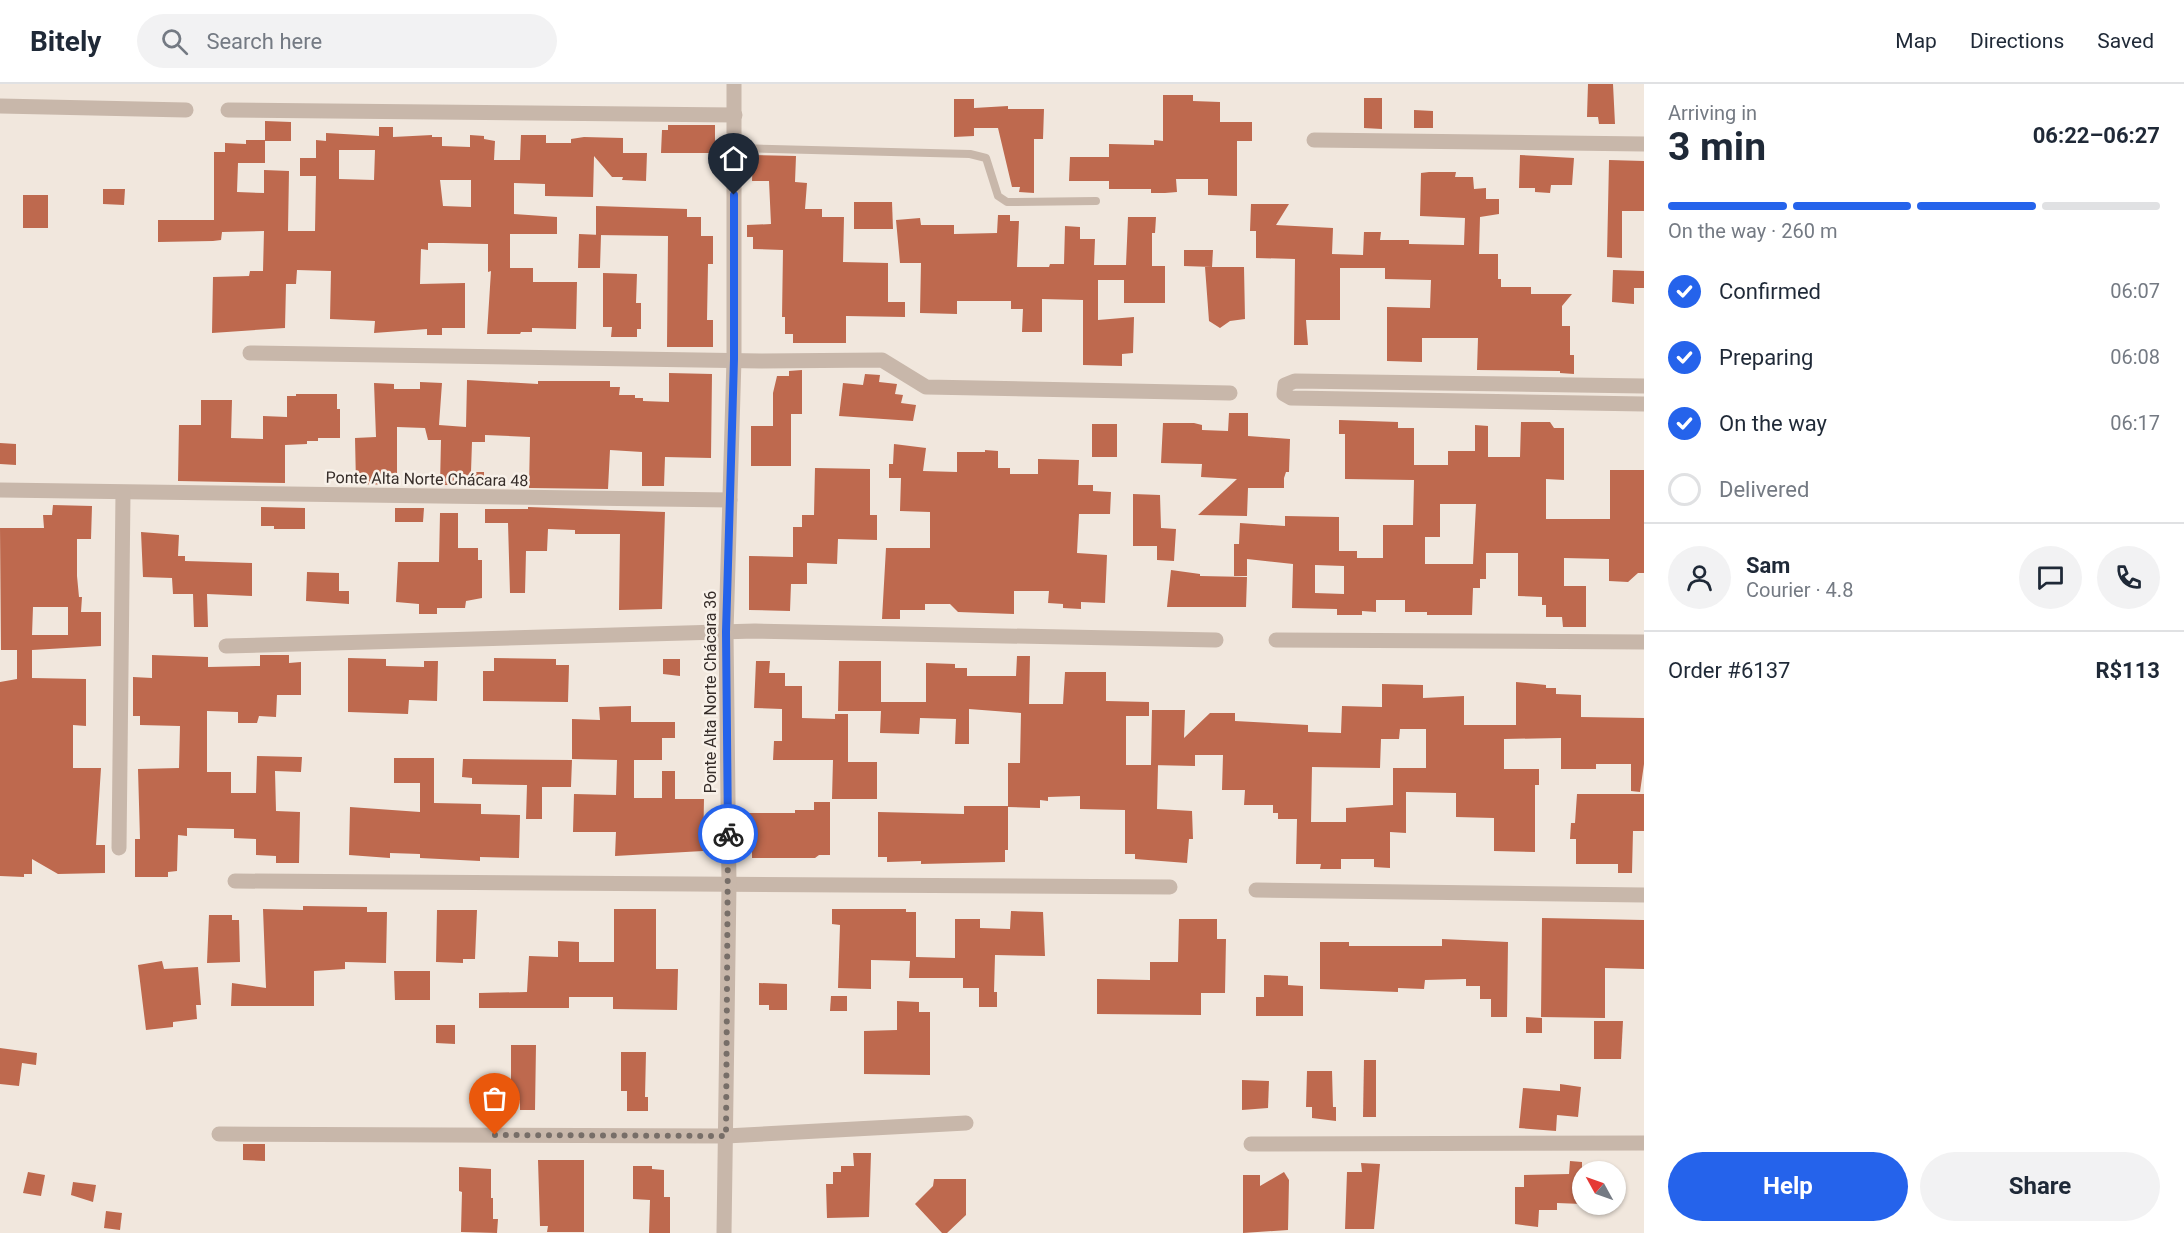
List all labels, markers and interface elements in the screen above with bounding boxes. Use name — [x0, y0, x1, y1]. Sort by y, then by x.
search box — [137, 14, 557, 68]
text: Bitely — [30, 25, 101, 58]
icon: search — [158, 25, 191, 58]
text: Search here — [206, 29, 322, 54]
text: Map — [1895, 29, 1937, 53]
text: Directions — [1970, 29, 2064, 53]
text: Saved — [2097, 29, 2154, 53]
text: Arriving in — [1668, 101, 1757, 125]
text: 06:22–06:27 — [2033, 123, 2160, 148]
text: 3 min — [1668, 124, 1766, 170]
pin — [708, 133, 759, 195]
icon: home — [717, 142, 750, 175]
text: On the way · 260 m — [1668, 219, 1837, 243]
icon: check — [1668, 275, 1701, 308]
text: Confirmed — [1719, 279, 1821, 304]
text: 06:07 — [2110, 279, 2160, 303]
icon: check — [1668, 341, 1701, 374]
text: Preparing — [1719, 345, 1813, 370]
text: 06:08 — [2110, 345, 2160, 369]
icon: check — [1668, 407, 1701, 440]
text: On the way — [1719, 411, 1827, 436]
text: 06:17 — [2110, 411, 2160, 435]
street label: Ponte Alta Norte Chácara 48 — [326, 468, 529, 490]
text: Delivered — [1719, 477, 1809, 502]
button: person — [1668, 546, 1731, 609]
button: chat — [2019, 546, 2082, 609]
button: phone — [2097, 546, 2160, 609]
text: Sam — [1746, 553, 1790, 578]
text: Courier · 4.8 — [1746, 578, 1853, 602]
street label: Ponte Alta Norte Chácara 36 — [701, 591, 720, 793]
text: Order #6137 — [1668, 658, 1790, 683]
text: R$113 — [2095, 658, 2160, 683]
courier — [698, 804, 758, 864]
icon: bike — [712, 818, 745, 851]
pin — [469, 1073, 520, 1135]
icon: bag — [478, 1082, 511, 1115]
button: Help — [1668, 1152, 1908, 1221]
button: Share — [1920, 1152, 2160, 1221]
north arrow — [1572, 1161, 1626, 1215]
map controls — [1572, 1161, 1626, 1215]

